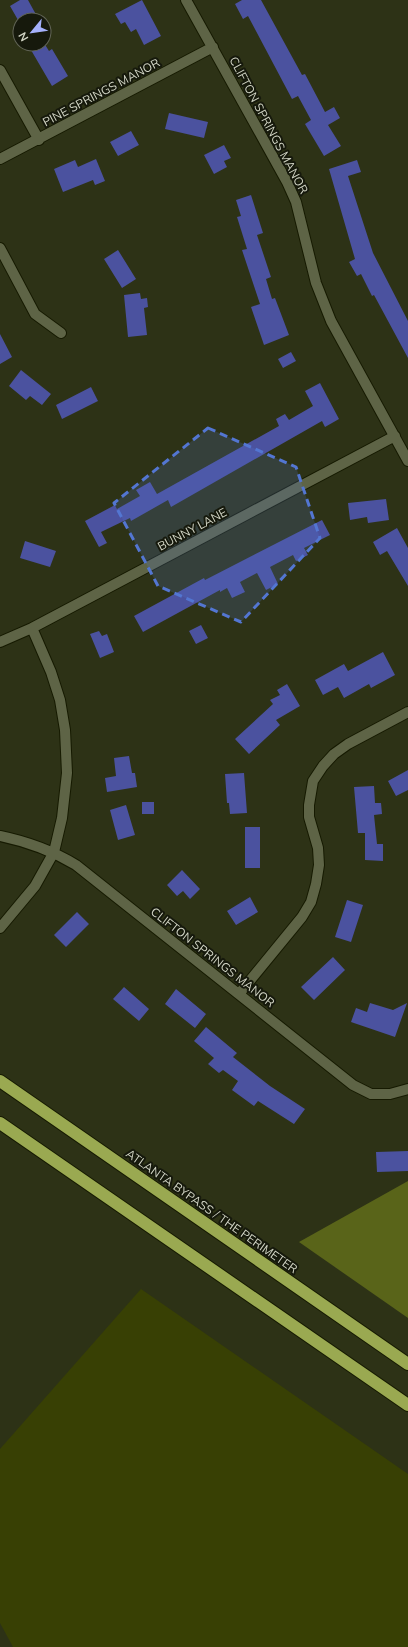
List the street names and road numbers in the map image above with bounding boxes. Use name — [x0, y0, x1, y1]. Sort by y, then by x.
street label: CLIFTON SPRINGS MANOR — [226, 54, 312, 196]
street label: PINE SPRINGS MANOR — [40, 55, 162, 129]
street label: BUNNY LANE — [155, 504, 229, 554]
street label: CLIFTON SPRINGS MANOR — [148, 904, 278, 1010]
street label: ATLANTA BYPASS / THE PERIMETER — [123, 1146, 301, 1276]

